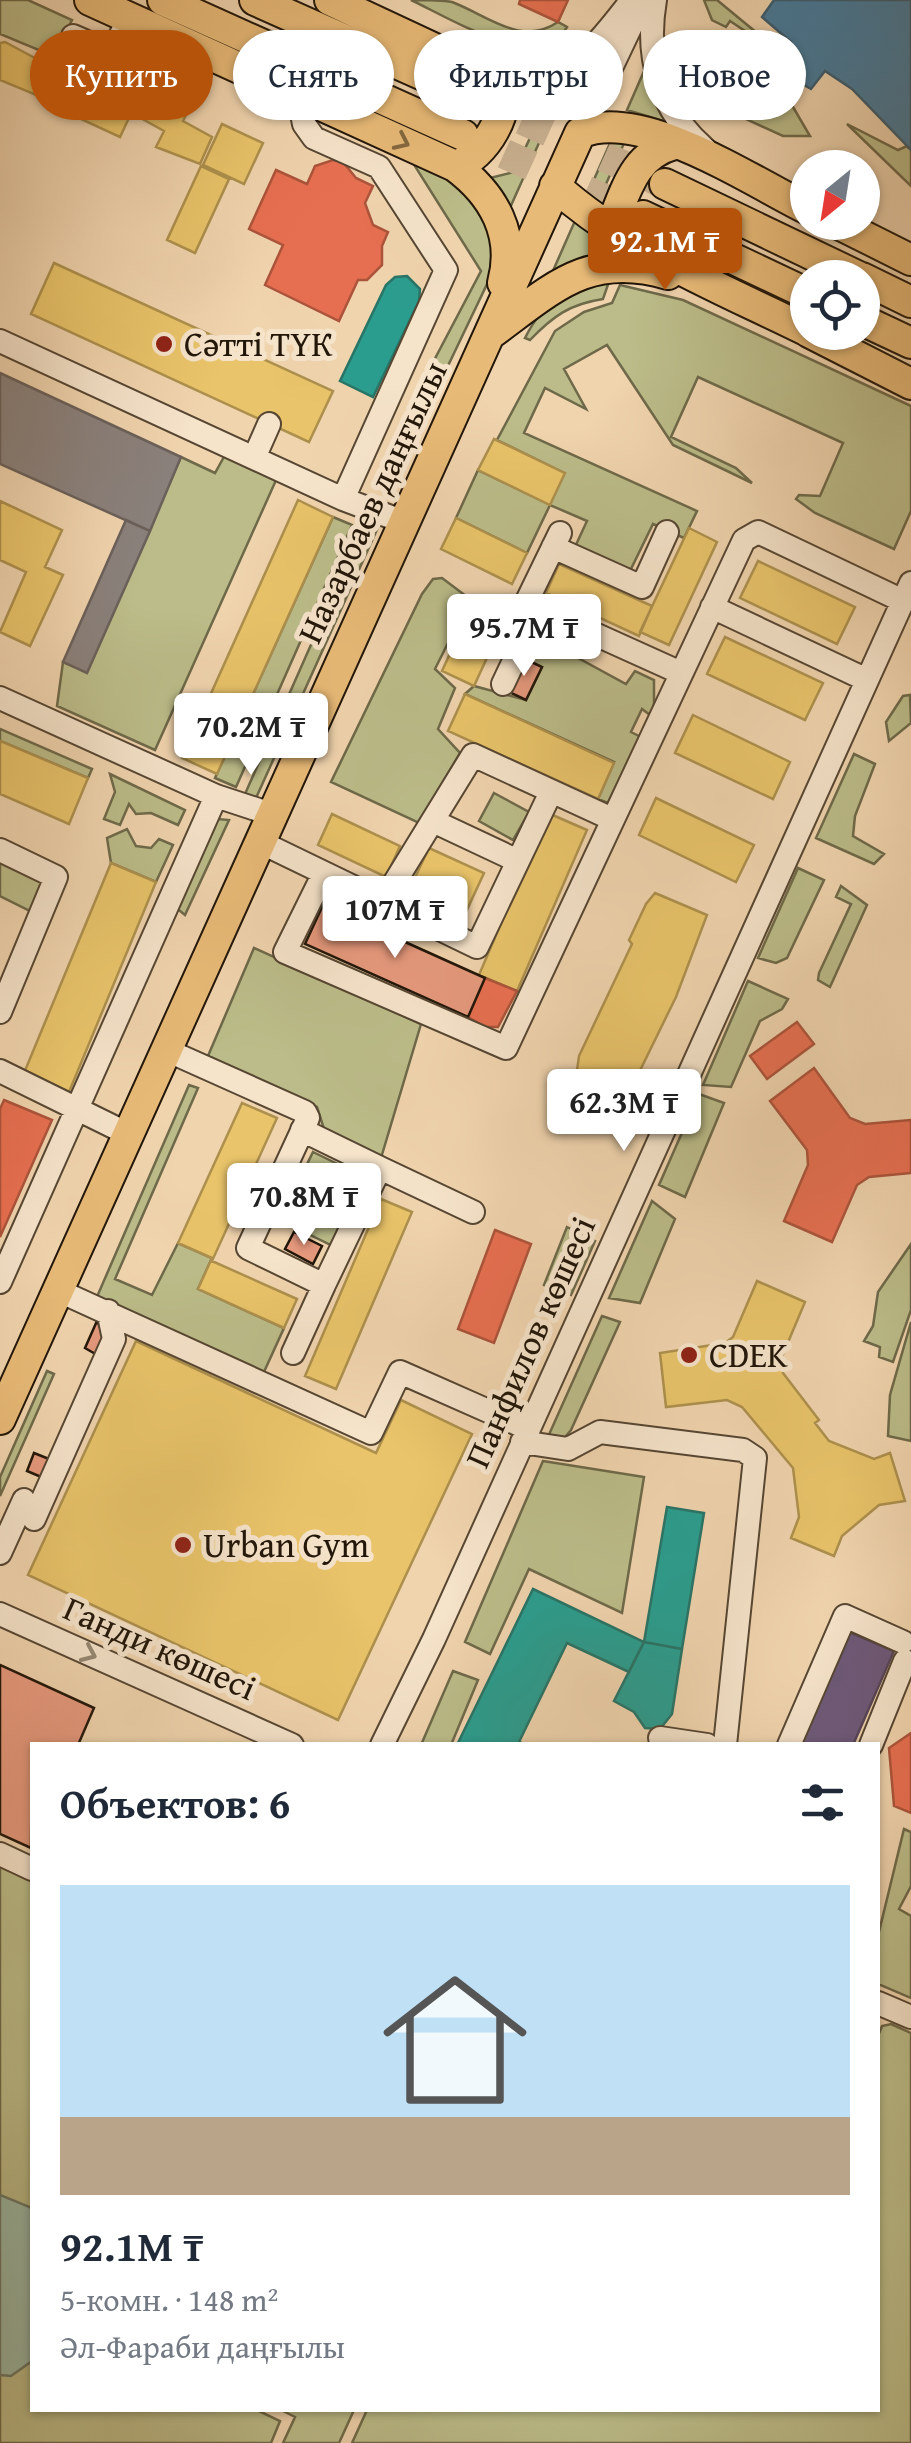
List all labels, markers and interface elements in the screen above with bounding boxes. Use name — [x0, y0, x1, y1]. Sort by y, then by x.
chip: Купить — [30, 30, 213, 120]
chip: Снять — [233, 30, 394, 120]
chip: Фильтры — [414, 30, 623, 120]
chip: Новое — [643, 30, 806, 120]
one-way arrow — [392, 130, 410, 150]
north arrow — [790, 150, 880, 240]
map controls — [790, 150, 880, 350]
pin: 92.1M ₸ — [573, 208, 757, 293]
text: 92.1M ₸ — [610, 217, 720, 264]
button: locate — [790, 260, 880, 350]
place label: Сәтті ТҮК — [184, 318, 333, 369]
marker: Сәтті ТҮК — [153, 333, 175, 355]
street label: Назарбаев даңғылы — [284, 352, 459, 651]
pin: 95.7M ₸ — [432, 594, 616, 679]
text: 95.7M ₸ — [469, 603, 579, 650]
pin: 70.2M ₸ — [159, 693, 343, 778]
text: 70.2M ₸ — [196, 702, 306, 749]
pin: 107M ₸ — [314, 876, 476, 961]
text: 107M ₸ — [345, 885, 445, 932]
pin: 62.3M ₸ — [532, 1069, 716, 1154]
text: 62.3M ₸ — [569, 1078, 679, 1125]
pin: 70.8M ₸ — [212, 1163, 396, 1248]
text: 70.8M ₸ — [249, 1172, 359, 1219]
street label: Панфилов көшесі — [451, 1208, 608, 1476]
place label: CDEK — [709, 1329, 788, 1380]
marker: CDEK — [678, 1344, 700, 1366]
place label: Urban Gym — [203, 1519, 370, 1570]
marker: Urban Gym — [172, 1534, 194, 1556]
street label: Ганди көшесі — [56, 1582, 265, 1713]
one-way arrow — [79, 1642, 97, 1662]
text: Объектов: 6 — [60, 1772, 290, 1833]
icon: filters — [795, 1775, 850, 1830]
icon: home — [365, 1950, 545, 2130]
text: 92.1M ₸ — [60, 2215, 204, 2276]
text: 5-комн. · 148 m² — [60, 2276, 278, 2323]
text: Әл-Фараби даңғылы — [60, 2323, 345, 2370]

